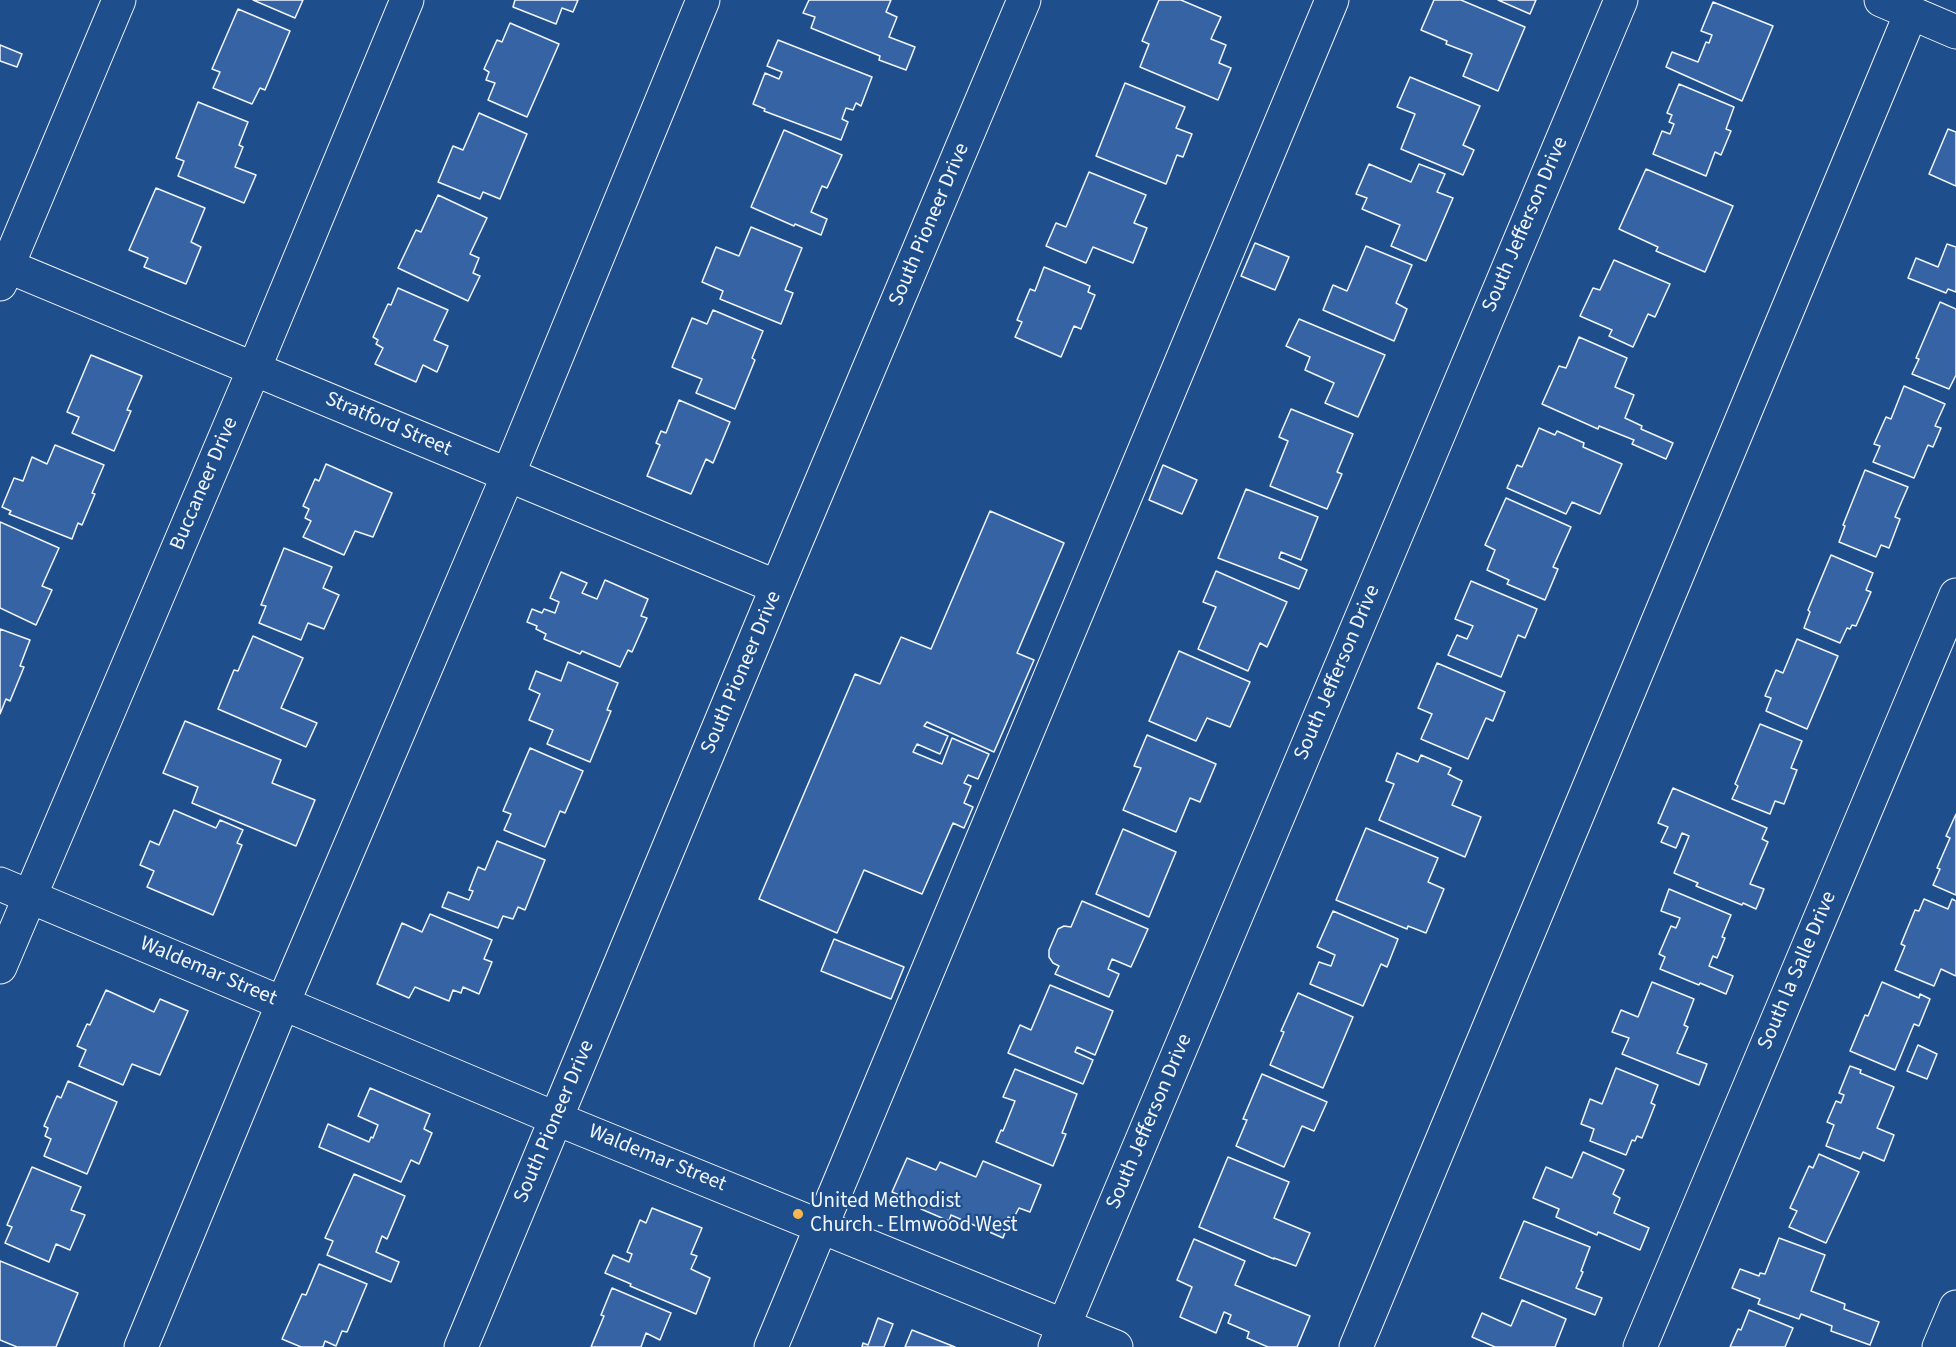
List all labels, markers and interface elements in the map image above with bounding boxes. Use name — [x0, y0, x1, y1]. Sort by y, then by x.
street label: South Jefferson Drive — [1478, 134, 1574, 316]
street label: South Pioneer Drive — [884, 140, 976, 310]
street label: Stratford Street — [321, 387, 455, 463]
street label: Buccaneer Drive — [166, 414, 244, 554]
street label: South Jefferson Drive — [1290, 582, 1386, 764]
street label: South Pioneer Drive — [696, 588, 788, 758]
street label: South la Salle Drive — [1753, 888, 1843, 1054]
street label: Waldemar Street — [136, 932, 280, 1012]
street label: South Jefferson Drive — [1102, 1031, 1198, 1213]
street label: South Pioneer Drive — [509, 1037, 601, 1207]
street label: Waldemar Street — [584, 1120, 730, 1198]
place label: United Methodist Church - Elmwood West — [810, 1189, 1018, 1239]
marker: United Methodist Church - Elmwood West — [791, 1207, 805, 1221]

